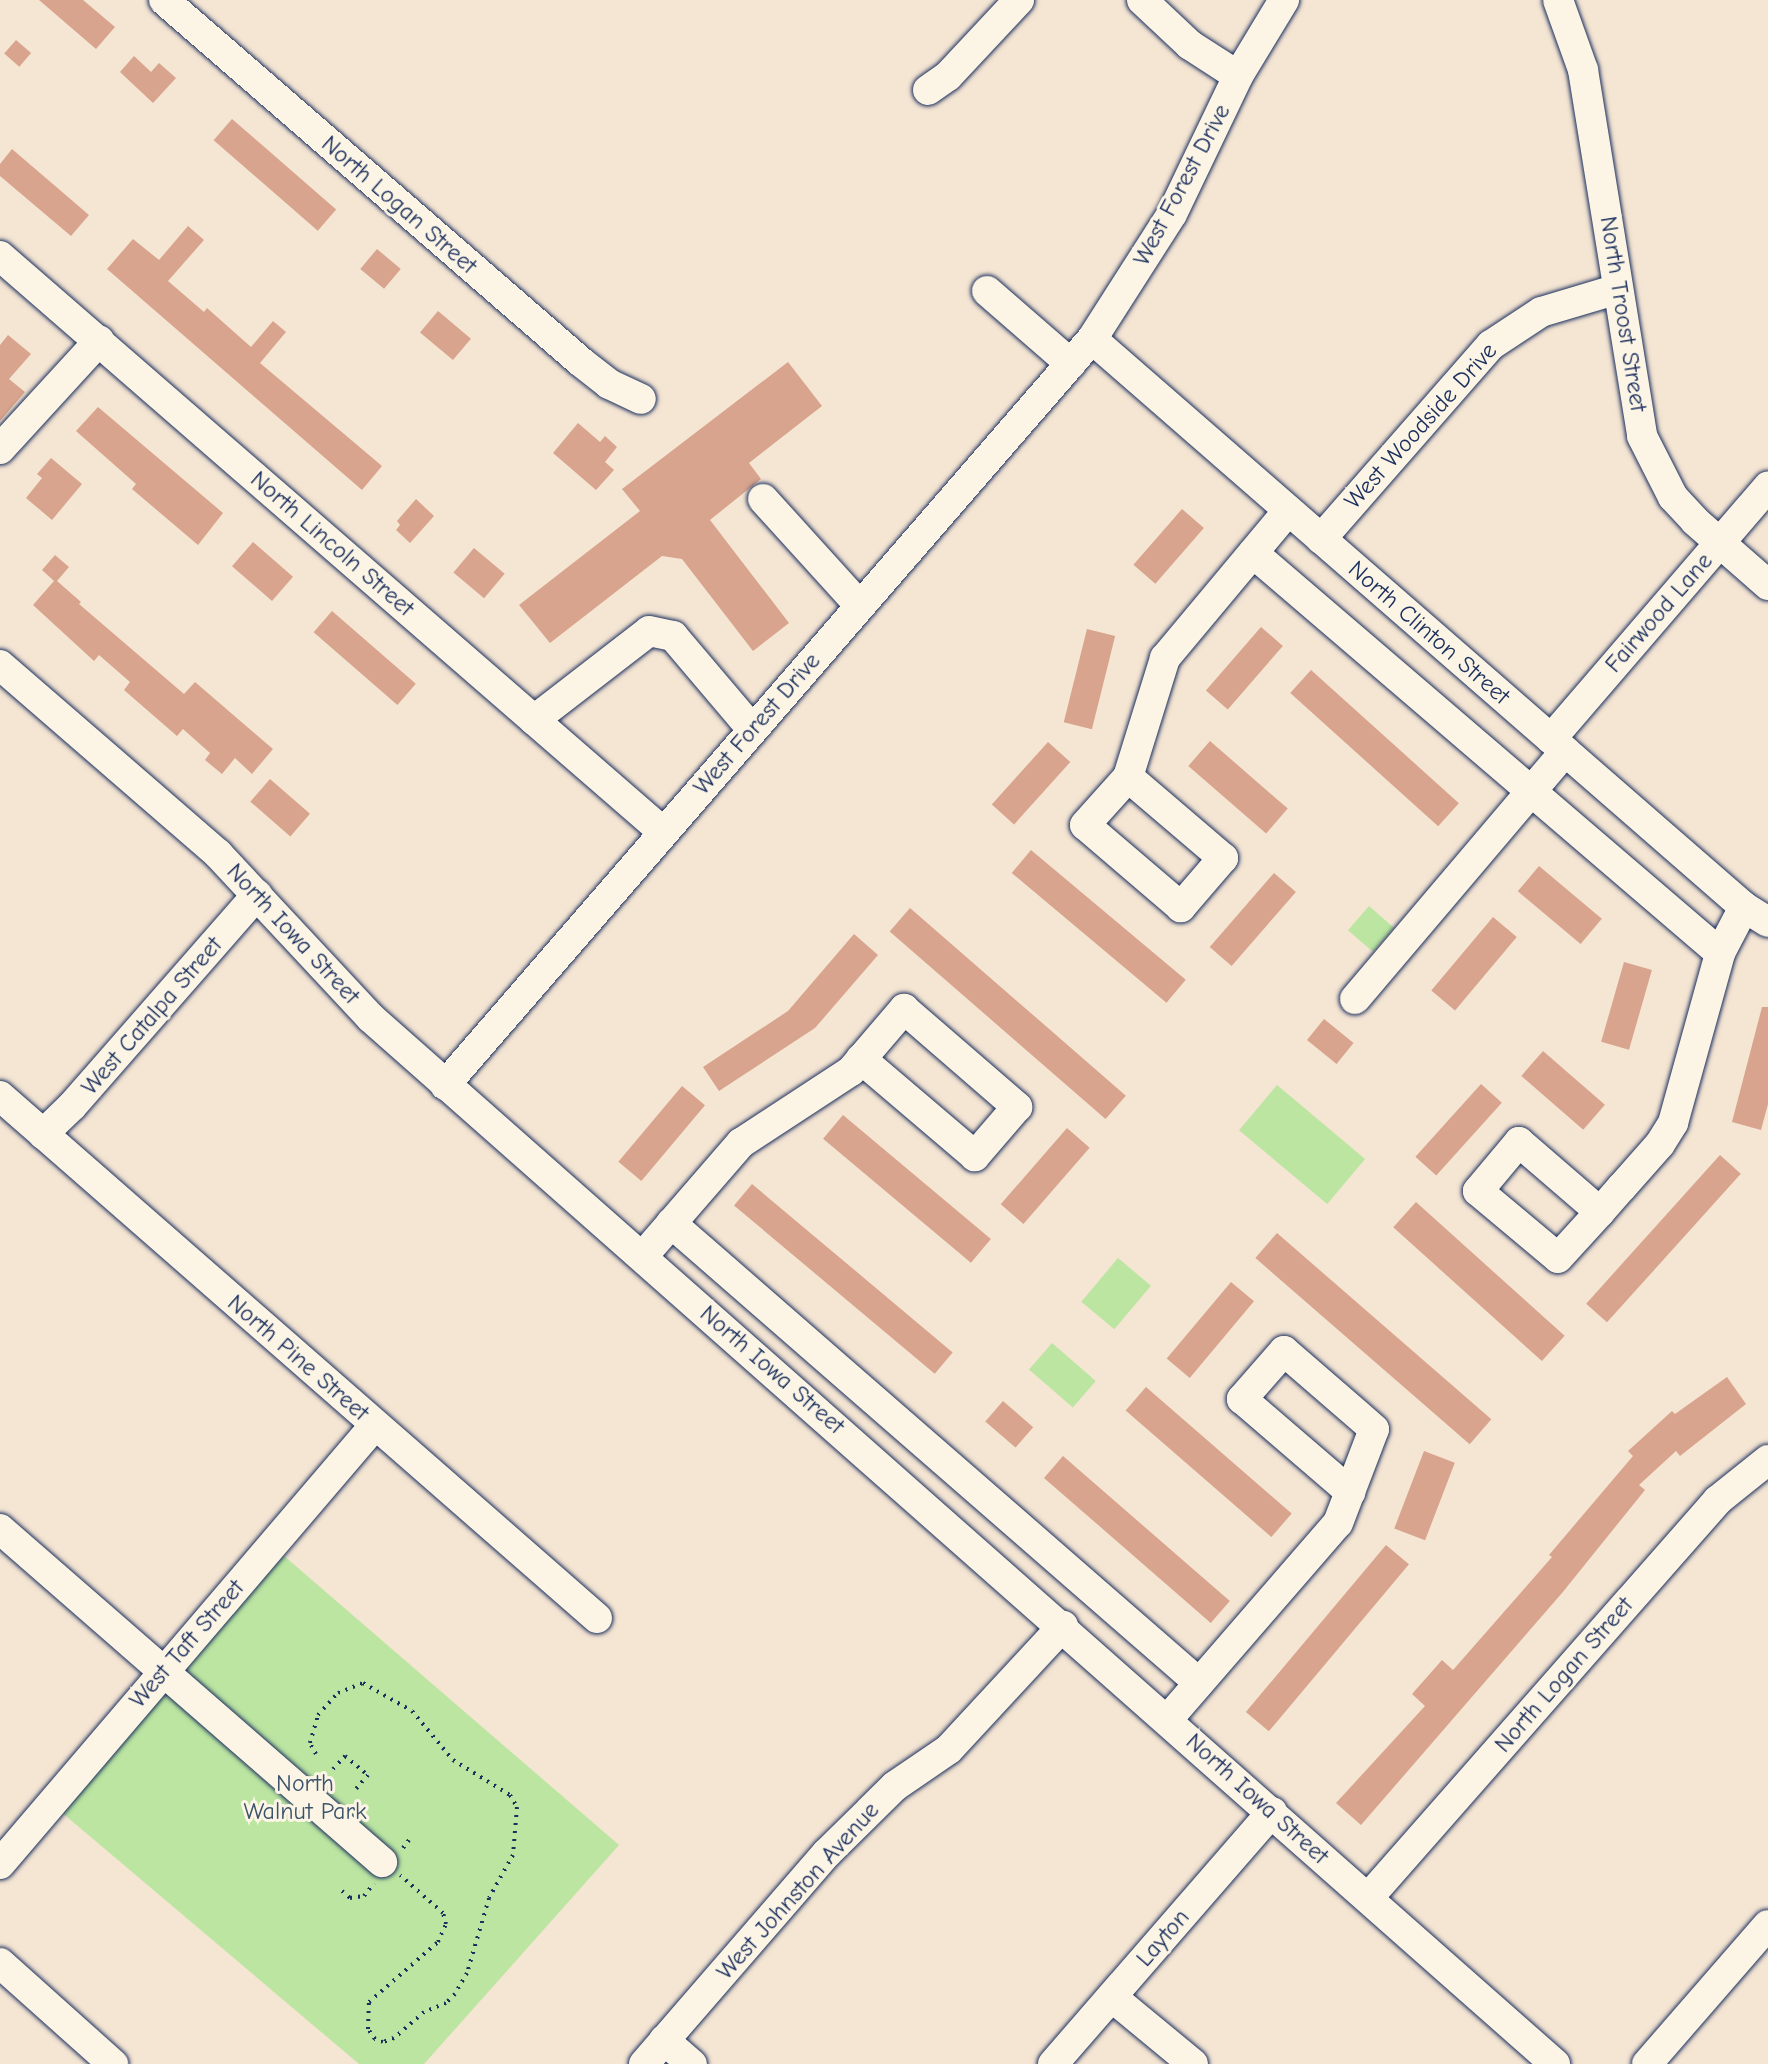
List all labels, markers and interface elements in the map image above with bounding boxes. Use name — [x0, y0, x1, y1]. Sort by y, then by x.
street label: West Forest Drive — [1127, 99, 1237, 271]
street label: North Logan Street — [315, 130, 483, 280]
street label: North Troost Street — [1593, 214, 1653, 414]
street label: West Woodside Drive — [1339, 337, 1503, 515]
street label: North Lincoln Street — [244, 465, 420, 623]
street label: Fairwood Lane — [1599, 547, 1719, 679]
street label: North Clinton Street — [1342, 555, 1516, 711]
street label: West Forest Drive — [687, 647, 827, 801]
street label: North Iowa Street — [220, 858, 366, 1010]
street label: West Catalpa Street — [75, 931, 229, 1101]
street label: North Pine Street — [221, 1289, 375, 1427]
street label: North Iowa Street — [694, 1299, 850, 1441]
street label: West Taft Street — [124, 1574, 250, 1714]
street label: North Logan Street — [1489, 1591, 1639, 1759]
street label: North Iowa Street — [1180, 1727, 1334, 1871]
park label: North Walnut Park — [243, 1770, 367, 1826]
street label: West Johnston Avenue — [711, 1796, 885, 1986]
street label: Layton — [1130, 1903, 1196, 1973]

